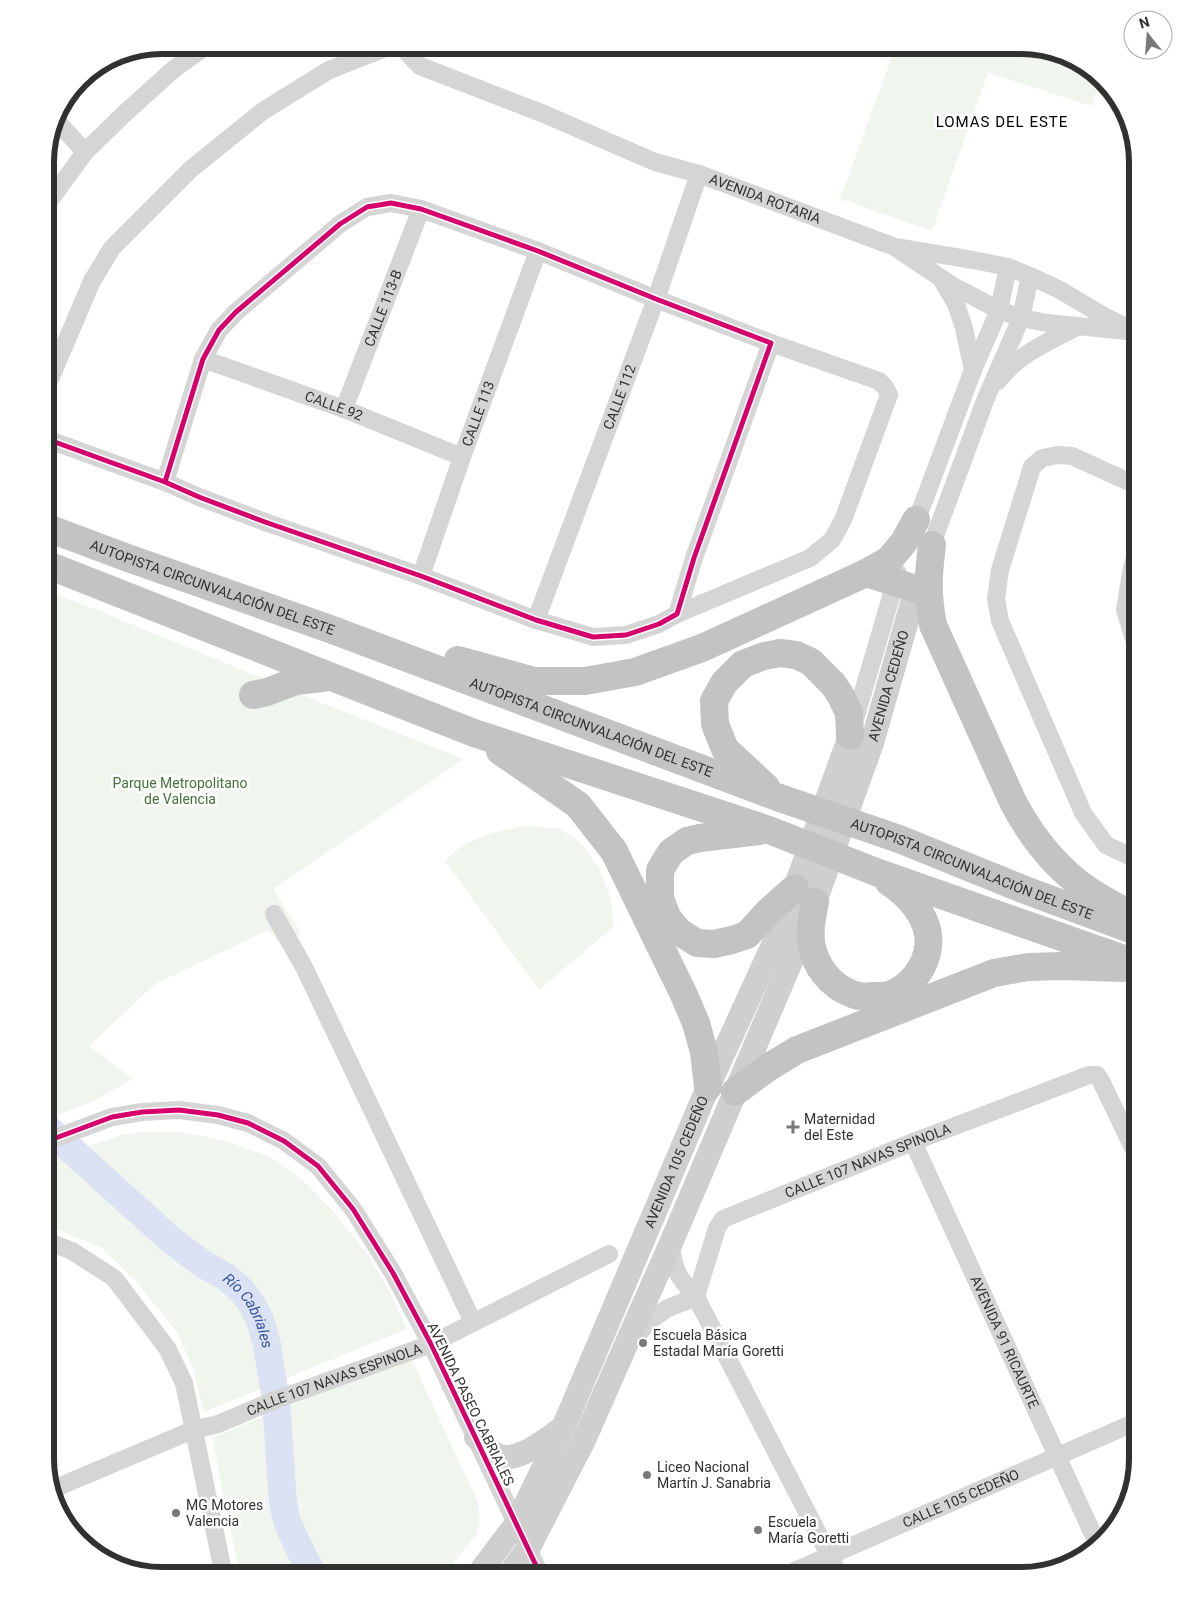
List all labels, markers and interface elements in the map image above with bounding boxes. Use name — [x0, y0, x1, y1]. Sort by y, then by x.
north arrow — [1123, 10, 1173, 60]
text: N — [1137, 13, 1151, 32]
district label: LOMAS DEL ESTE — [936, 113, 1068, 131]
street label: AVENIDA ROTARIA — [707, 171, 823, 227]
street label: CALLE 113-B — [361, 268, 405, 349]
street label: CALLE 112 — [600, 362, 639, 432]
street label: CALLE 113 — [459, 379, 497, 449]
street label: CALLE 92 — [303, 388, 365, 424]
street label: AUTOPISTA CIRCUNVALACIÓN DEL ESTE — [88, 537, 337, 638]
street label: AVENIDA CEDEÑO — [865, 628, 912, 743]
street label: AUTOPISTA CIRCUNVALACIÓN DEL ESTE — [468, 674, 715, 780]
park label: Parque Metropolitano de Valencia — [113, 775, 247, 807]
street label: AUTOPISTA CIRCUNVALACIÓN DEL ESTE — [849, 815, 1095, 923]
street label: AVENIDA 105 CEDEÑO — [641, 1094, 711, 1230]
place label: Maternidad del Este — [804, 1111, 875, 1143]
street label: CALLE 107 NAVAS SPINOLA — [782, 1120, 953, 1201]
marker: Maternidad del Este — [786, 1120, 800, 1134]
water label: Río Cabriales — [219, 1270, 276, 1350]
street label: AVENIDA 91 RICAURTE — [967, 1273, 1042, 1411]
street label: AVENIDA PASEO CABRIALES — [424, 1320, 518, 1488]
place label: Escuela Básica Estadal María Goretti — [653, 1327, 784, 1359]
marker: Escuela Básica Estadal María Goretti — [637, 1337, 649, 1349]
street label: CALLE 107 NAVAS ESPINOLA — [244, 1340, 424, 1419]
place label: Liceo Nacional Martín J. Sanabria — [657, 1459, 771, 1491]
street label: CALLE 105 CEDEÑO — [900, 1466, 1022, 1531]
marker: Liceo Nacional Martín J. Sanabria — [641, 1469, 653, 1481]
place label: MG Motores Valencia — [186, 1497, 263, 1529]
marker: MG Motores Valencia — [170, 1507, 182, 1519]
place label: Escuela María Goretti — [768, 1514, 849, 1546]
marker: Escuela María Goretti — [752, 1524, 764, 1536]

